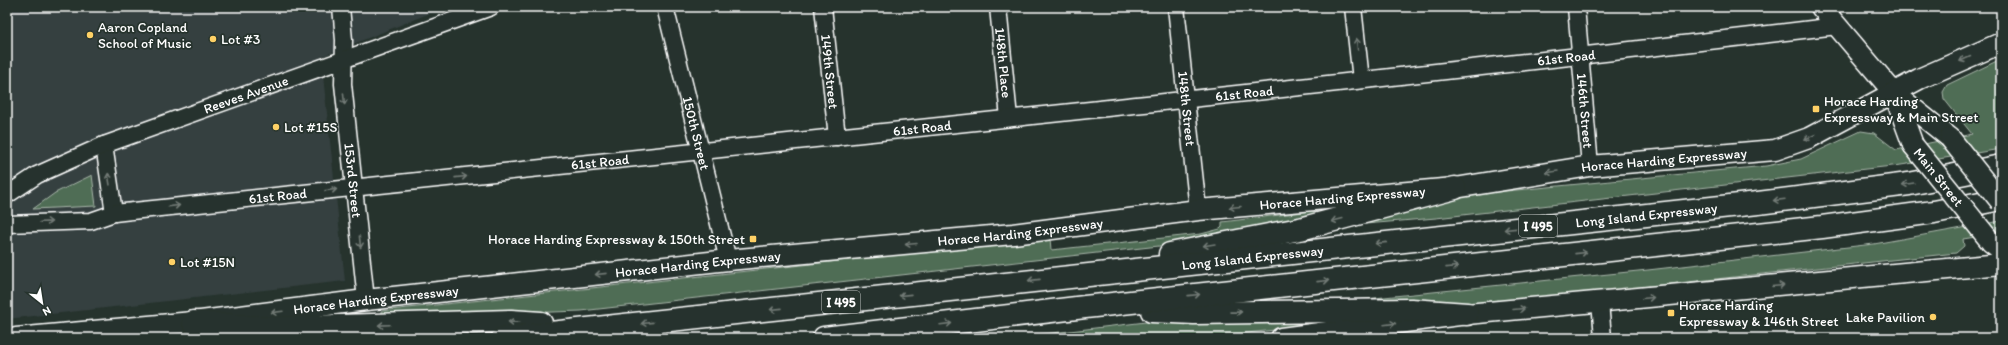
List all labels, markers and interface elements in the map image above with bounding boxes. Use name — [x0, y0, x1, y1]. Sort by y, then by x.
place label: Aaron Copland School of Music — [98, 19, 192, 52]
street label: 148th Place — [991, 27, 1015, 99]
marker: Aaron Copland School of Music — [85, 30, 95, 40]
place label: Lot #3 — [221, 31, 261, 48]
street label: 149th Street — [817, 33, 842, 110]
marker: Lot #3 — [208, 34, 218, 44]
one-way arrow — [1353, 38, 1361, 51]
street label: 61st Road — [1536, 46, 1597, 70]
one-way arrow — [1960, 56, 1972, 63]
street label: 148th Street — [1174, 70, 1199, 147]
street label: Reeves Avenue — [201, 72, 291, 118]
street label: 146th Street — [1573, 72, 1596, 149]
street label: 61st Road — [1214, 82, 1275, 105]
one-way arrow — [341, 92, 348, 105]
place label: Horace Harding Expressway & Main Street — [1824, 93, 1979, 126]
street label: 150th Street — [679, 95, 713, 172]
marker: Horace Harding Expressway & Main Street — [1811, 104, 1821, 114]
street label: 61st Road — [892, 117, 953, 140]
place label: Lot #15S — [284, 119, 338, 136]
marker: Lot #15S — [271, 122, 281, 132]
one-way arrow — [1804, 134, 1816, 141]
street label: 153rd Street — [340, 142, 365, 219]
street label: Horace Harding Expressway — [1580, 144, 1748, 176]
street label: Main Street — [1910, 145, 1967, 210]
street label: 61st Road — [570, 151, 630, 174]
one-way arrow — [1546, 169, 1559, 177]
one-way arrow — [105, 173, 113, 186]
one-way arrow — [454, 173, 467, 181]
one-way arrow — [1902, 180, 1915, 188]
street label: Horace Harding Expressway — [1259, 183, 1427, 214]
street label: 61st Road — [248, 185, 308, 208]
one-way arrow — [324, 187, 337, 194]
one-way arrow — [1773, 197, 1786, 204]
street label: Long Island Expressway — [1575, 199, 1719, 232]
one-way arrow — [167, 203, 180, 210]
one-way arrow — [1229, 203, 1242, 211]
street label: Horace Harding Expressway — [937, 214, 1105, 250]
road number: I 495 — [1519, 215, 1557, 237]
one-way arrow — [1330, 217, 1343, 224]
one-way arrow — [39, 219, 52, 226]
one-way arrow — [1504, 226, 1517, 233]
place label: Horace Harding Expressway & 150th Street — [488, 231, 745, 248]
marker: Horace Harding Expressway & 150th Street — [748, 234, 758, 244]
one-way arrow — [356, 235, 364, 248]
one-way arrow — [1375, 239, 1388, 247]
one-way arrow — [905, 240, 918, 247]
one-way arrow — [1203, 241, 1216, 249]
street label: Long Island Expressway — [1181, 242, 1325, 274]
street label: Horace Harding Expressway — [614, 247, 782, 281]
one-way arrow — [1574, 250, 1587, 257]
place label: Lot #15N — [180, 254, 235, 271]
marker: Lot #15N — [167, 257, 177, 267]
one-way arrow — [1445, 264, 1458, 271]
one-way arrow — [595, 271, 608, 278]
one-way arrow — [1028, 276, 1041, 284]
one-way arrow — [1316, 278, 1329, 285]
street label: Horace Harding Expressway — [292, 282, 460, 318]
one-way arrow — [1771, 282, 1784, 289]
north arrow — [22, 283, 62, 323]
road number: I 495 — [822, 291, 860, 313]
one-way arrow — [899, 291, 912, 298]
one-way arrow — [1187, 292, 1200, 299]
one-way arrow — [1641, 294, 1654, 301]
place label: Horace Harding Expressway & 146th Street — [1679, 297, 1839, 330]
text: N — [40, 304, 53, 319]
one-way arrow — [770, 305, 783, 313]
one-way arrow — [1512, 306, 1525, 313]
one-way arrow — [271, 308, 284, 315]
one-way arrow — [1229, 308, 1242, 316]
marker: Horace Harding Expressway & 146th Street — [1666, 308, 1676, 318]
place label: Lake Pavilion — [1846, 309, 1925, 326]
marker: Lake Pavilion — [1928, 312, 1938, 322]
one-way arrow — [508, 318, 521, 326]
one-way arrow — [641, 319, 654, 327]
one-way arrow — [939, 320, 952, 327]
one-way arrow — [1383, 320, 1396, 328]
one-way arrow — [378, 321, 391, 329]

